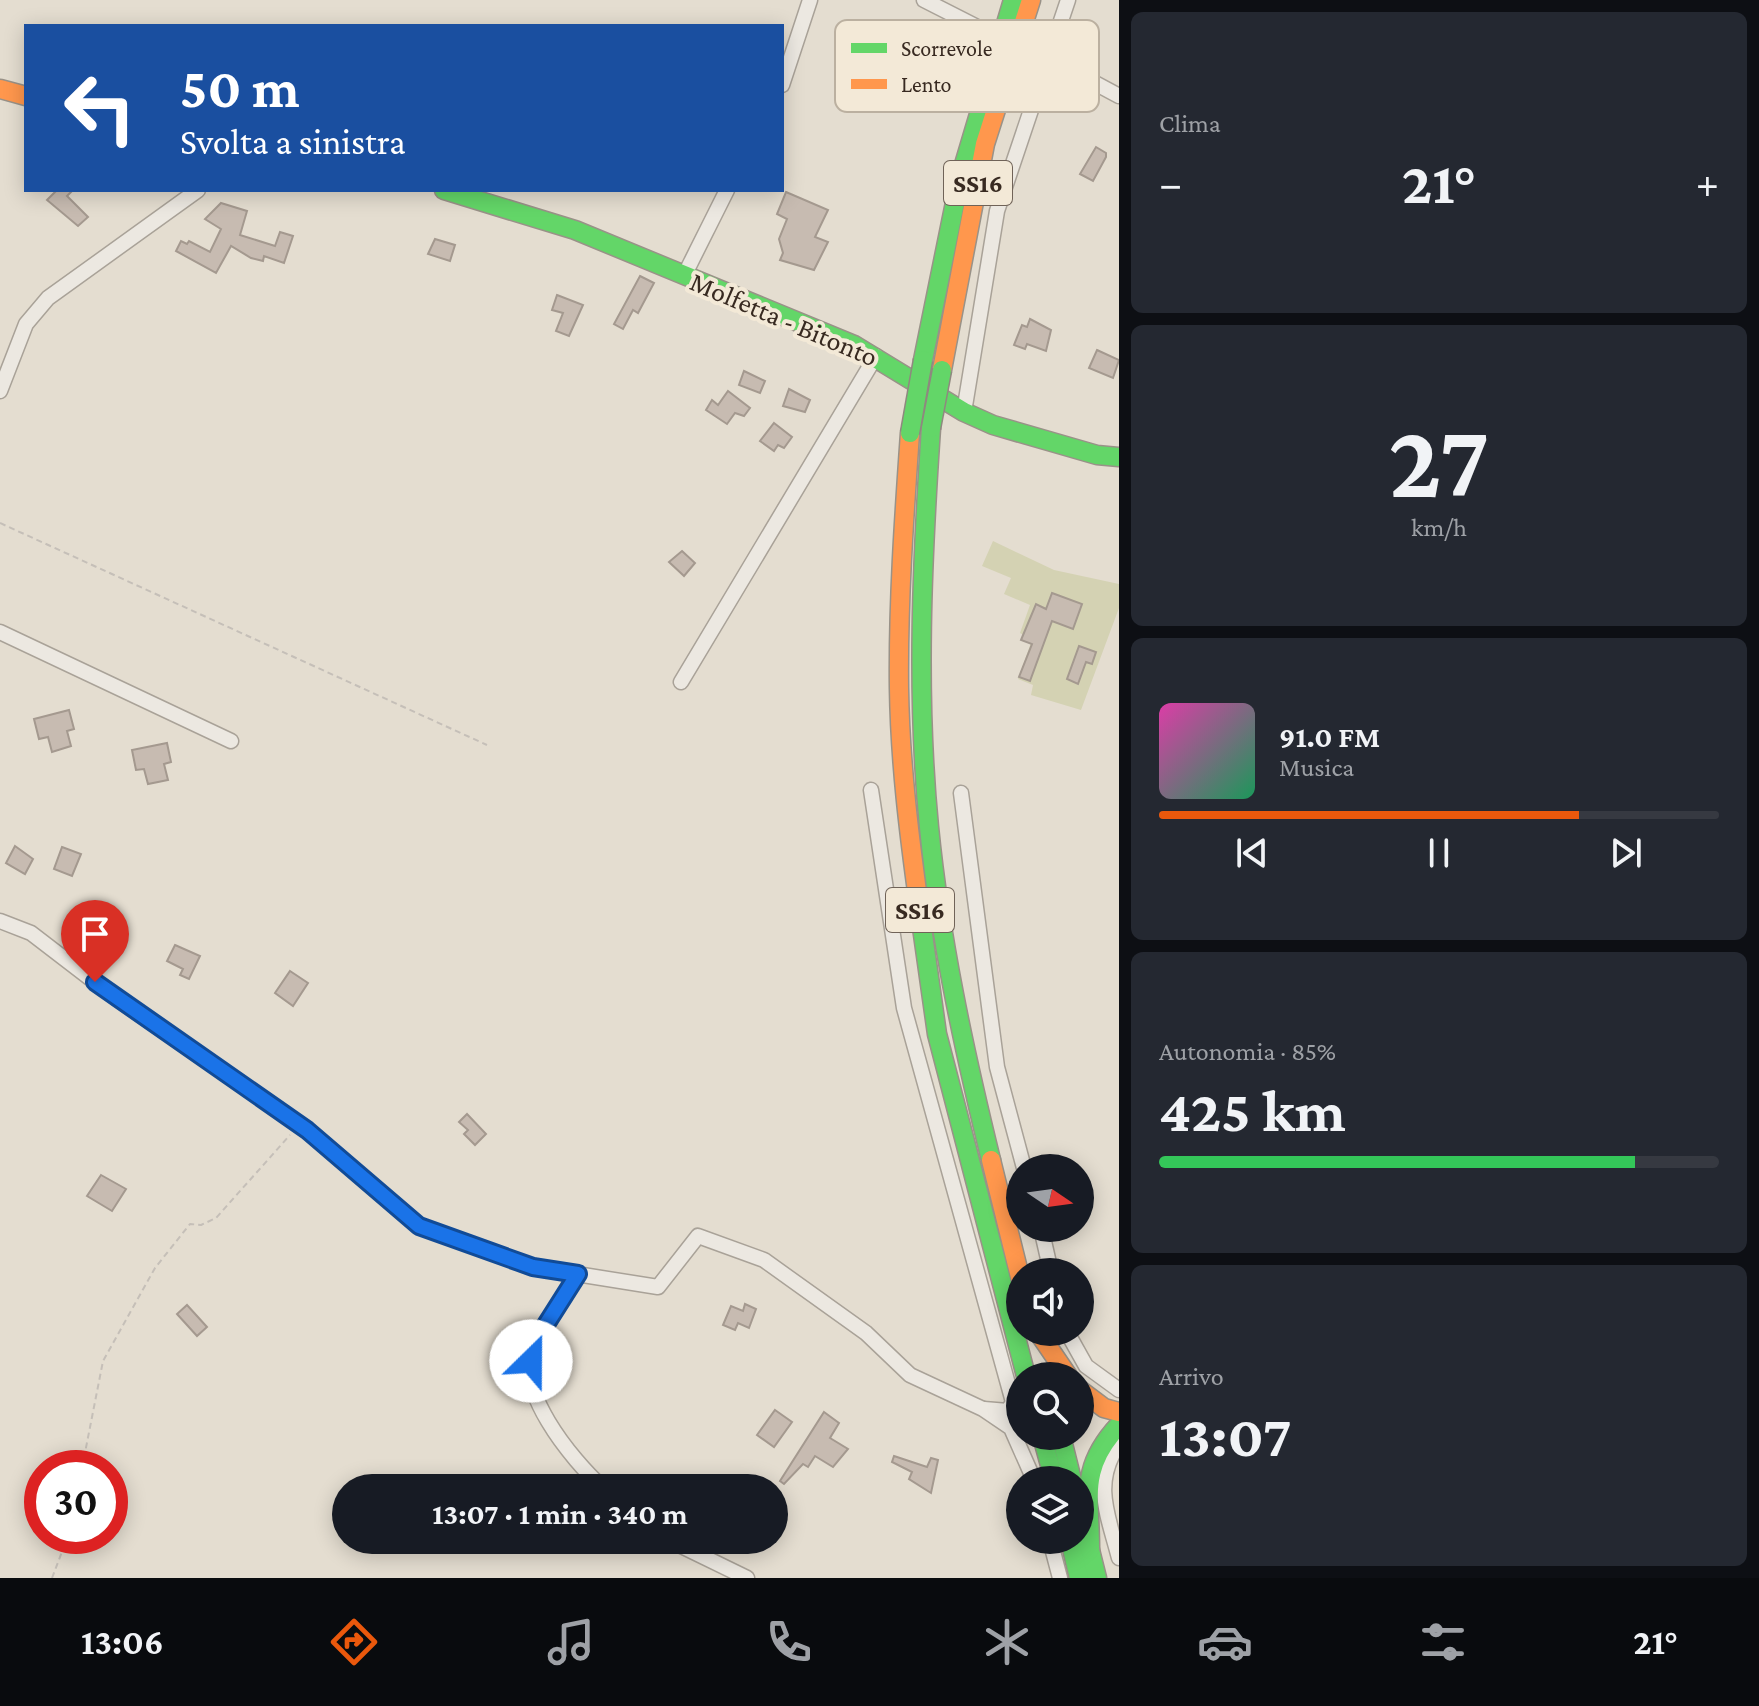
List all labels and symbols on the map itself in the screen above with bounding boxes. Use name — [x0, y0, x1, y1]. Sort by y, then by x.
legend — [835, 20, 1099, 112]
text: Scorrevole — [901, 36, 992, 61]
text: Lento — [901, 72, 952, 97]
road number: SS16 — [944, 161, 1012, 205]
street label: Molfetta - Bitonto — [686, 266, 882, 372]
road number: SS16 — [886, 888, 954, 932]
pin — [61, 900, 129, 982]
north arrow — [1006, 1154, 1094, 1242]
position arrow — [489, 1319, 573, 1403]
speed limit sign: 30 — [24, 1450, 128, 1554]

